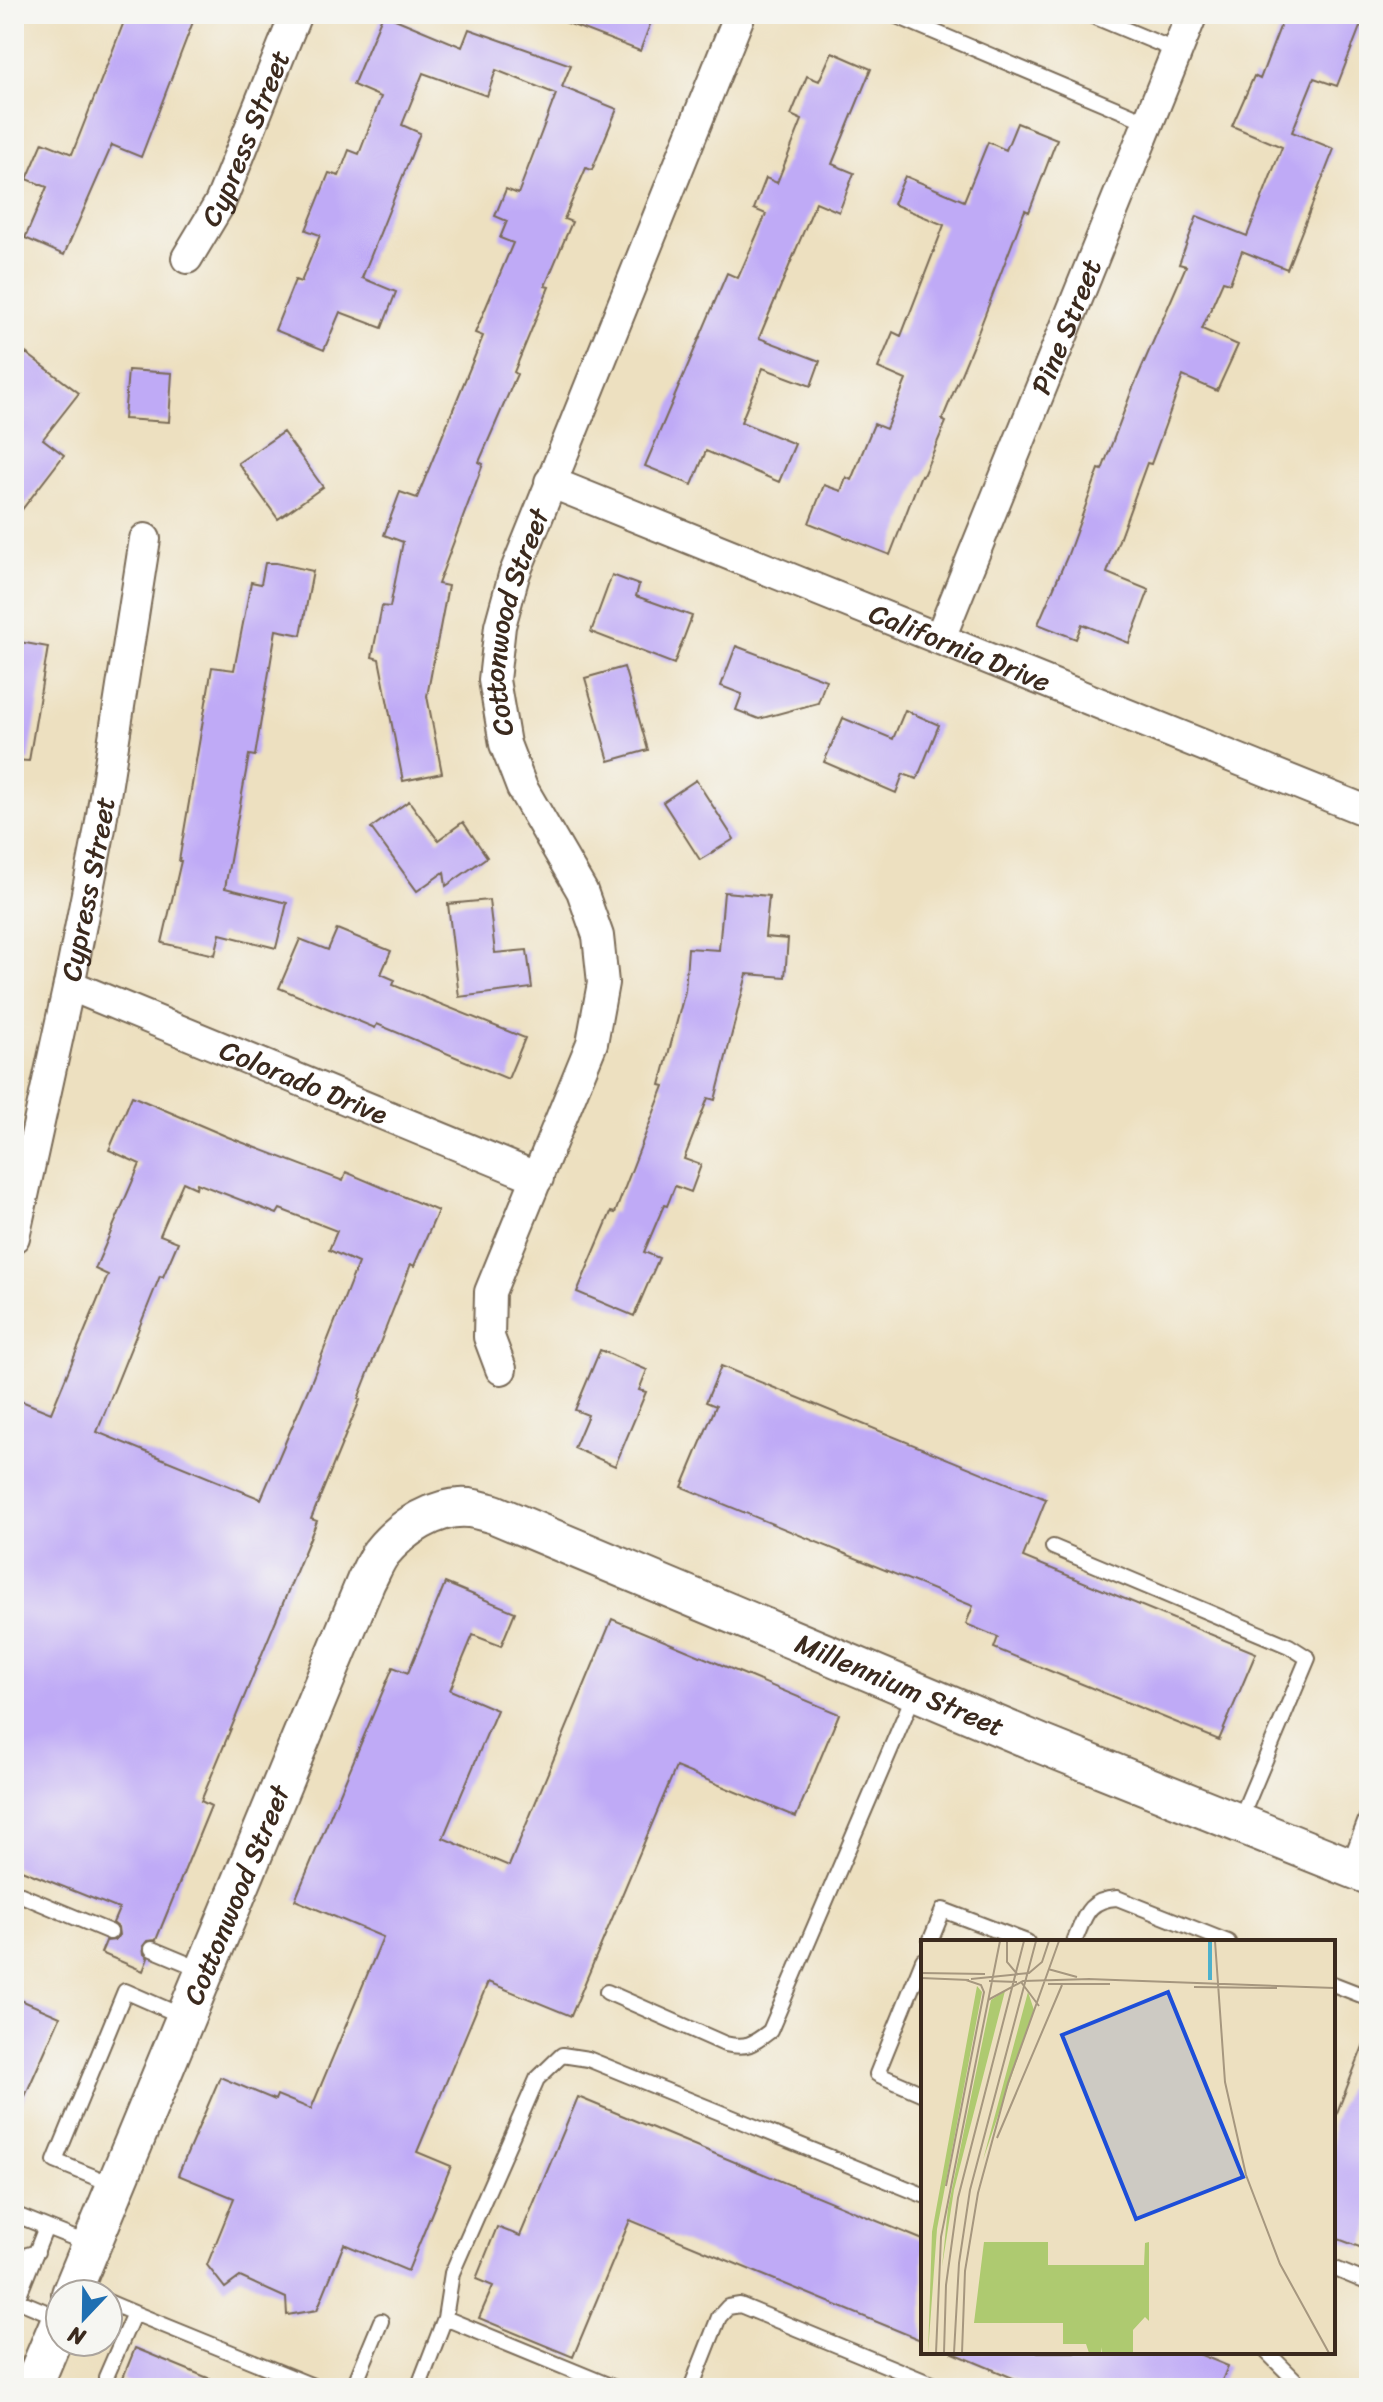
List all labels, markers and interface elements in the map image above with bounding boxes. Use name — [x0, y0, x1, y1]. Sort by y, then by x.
street label: Cypress Street — [187, 42, 304, 236]
street label: Pine Street — [1017, 251, 1116, 402]
street label: Cottonwood Street — [470, 499, 564, 740]
street label: California Drive — [861, 589, 1058, 706]
street label: Cypress Street — [46, 793, 130, 985]
street label: Colorado Drive — [212, 1026, 395, 1139]
street label: Millennium Street — [787, 1619, 1012, 1751]
street label: Cottonwood Street — [169, 1776, 305, 2013]
inset map — [921, 1940, 1335, 2354]
north arrow — [44, 2278, 124, 2358]
text: N — [62, 2315, 92, 2357]

